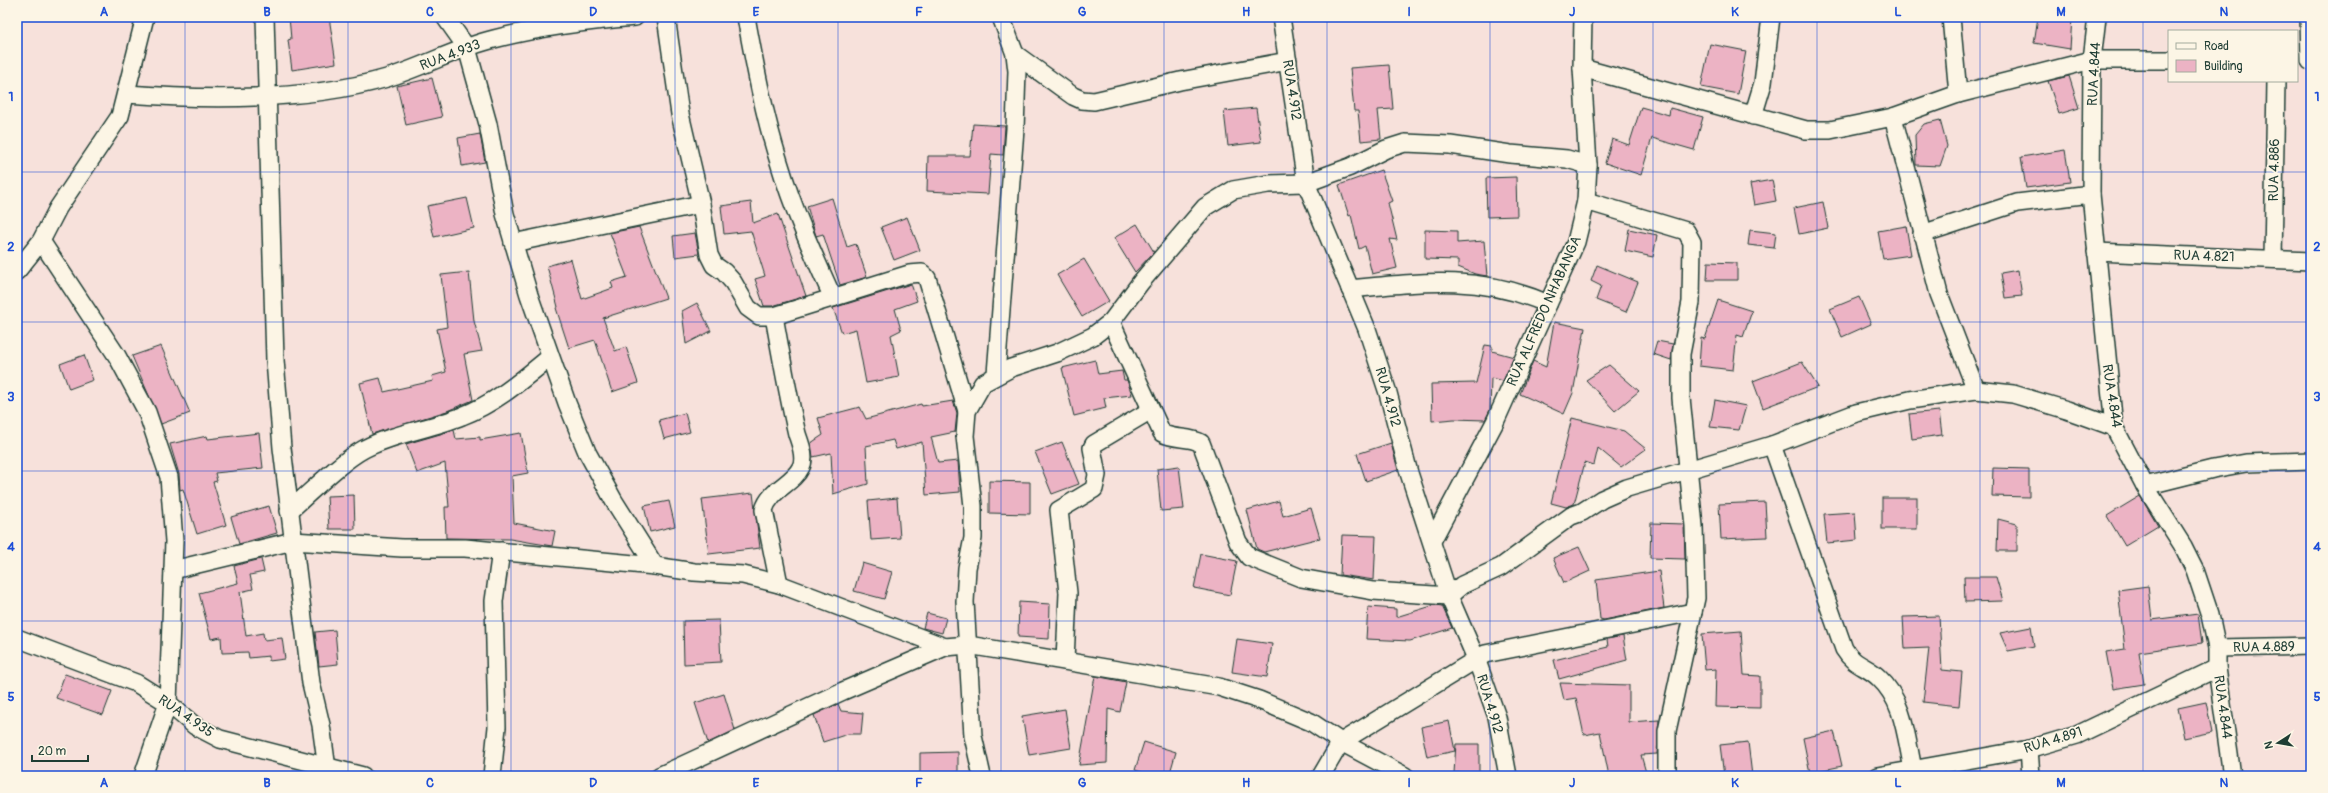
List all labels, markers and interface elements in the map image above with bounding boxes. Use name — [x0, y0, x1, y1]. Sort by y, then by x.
text: A — [100, 4, 109, 20]
text: B — [263, 4, 271, 20]
text: C — [426, 4, 434, 20]
text: D — [589, 4, 597, 20]
text: E — [753, 4, 760, 20]
text: F — [915, 4, 923, 20]
text: G — [1078, 4, 1087, 20]
text: H — [1242, 4, 1250, 20]
text: I — [1407, 4, 1411, 20]
text: J — [1569, 4, 1575, 20]
text: K — [1731, 4, 1739, 20]
text: L — [1894, 4, 1902, 20]
text: M — [2056, 4, 2066, 20]
text: N — [2220, 4, 2229, 20]
legend — [2168, 30, 2298, 82]
street label: RUA 4.933 — [417, 36, 483, 74]
text: Road — [2204, 39, 2229, 54]
street label: RUA 4.844 — [2084, 42, 2104, 106]
street label: RUA 4.912 — [1279, 58, 1305, 122]
text: Building — [2204, 59, 2243, 74]
text: 1 — [8, 89, 14, 105]
text: 1 — [2314, 89, 2320, 105]
street label: RUA 4.886 — [2265, 138, 2283, 202]
street label: RUA ALFREDO NHABANGA — [1503, 233, 1585, 389]
text: 2 — [7, 239, 15, 255]
text: 2 — [2313, 239, 2321, 255]
street label: RUA 4.821 — [2173, 246, 2235, 266]
street label: RUA 4.844 — [2099, 363, 2125, 429]
street label: RUA 4.912 — [1371, 365, 1405, 429]
text: 3 — [7, 389, 15, 405]
text: 3 — [2313, 389, 2321, 405]
text: 4 — [7, 539, 15, 555]
text: 4 — [2313, 539, 2321, 555]
street label: RUA 4.889 — [2233, 638, 2295, 656]
street label: RUA 4.912 — [1473, 672, 1507, 736]
street label: RUA 4.844 — [2210, 674, 2236, 740]
text: 5 — [7, 689, 15, 705]
text: 5 — [2313, 689, 2321, 705]
street label: RUA 4.935 — [155, 691, 217, 741]
street label: RUA 4.891 — [2022, 723, 2084, 757]
north arrow — [2258, 723, 2298, 763]
scale bar — [32, 737, 88, 763]
text: N — [2261, 739, 2276, 750]
text: 20 m — [38, 744, 67, 759]
text: A — [100, 775, 109, 791]
text: B — [263, 775, 271, 791]
text: C — [426, 775, 434, 791]
text: D — [589, 775, 597, 791]
text: E — [753, 775, 760, 791]
text: F — [915, 775, 923, 791]
text: G — [1078, 775, 1087, 791]
text: H — [1242, 775, 1250, 791]
text: I — [1407, 775, 1411, 791]
text: J — [1569, 775, 1575, 791]
text: K — [1731, 775, 1739, 791]
text: L — [1894, 775, 1902, 791]
text: M — [2056, 775, 2066, 791]
text: N — [2220, 775, 2229, 791]

